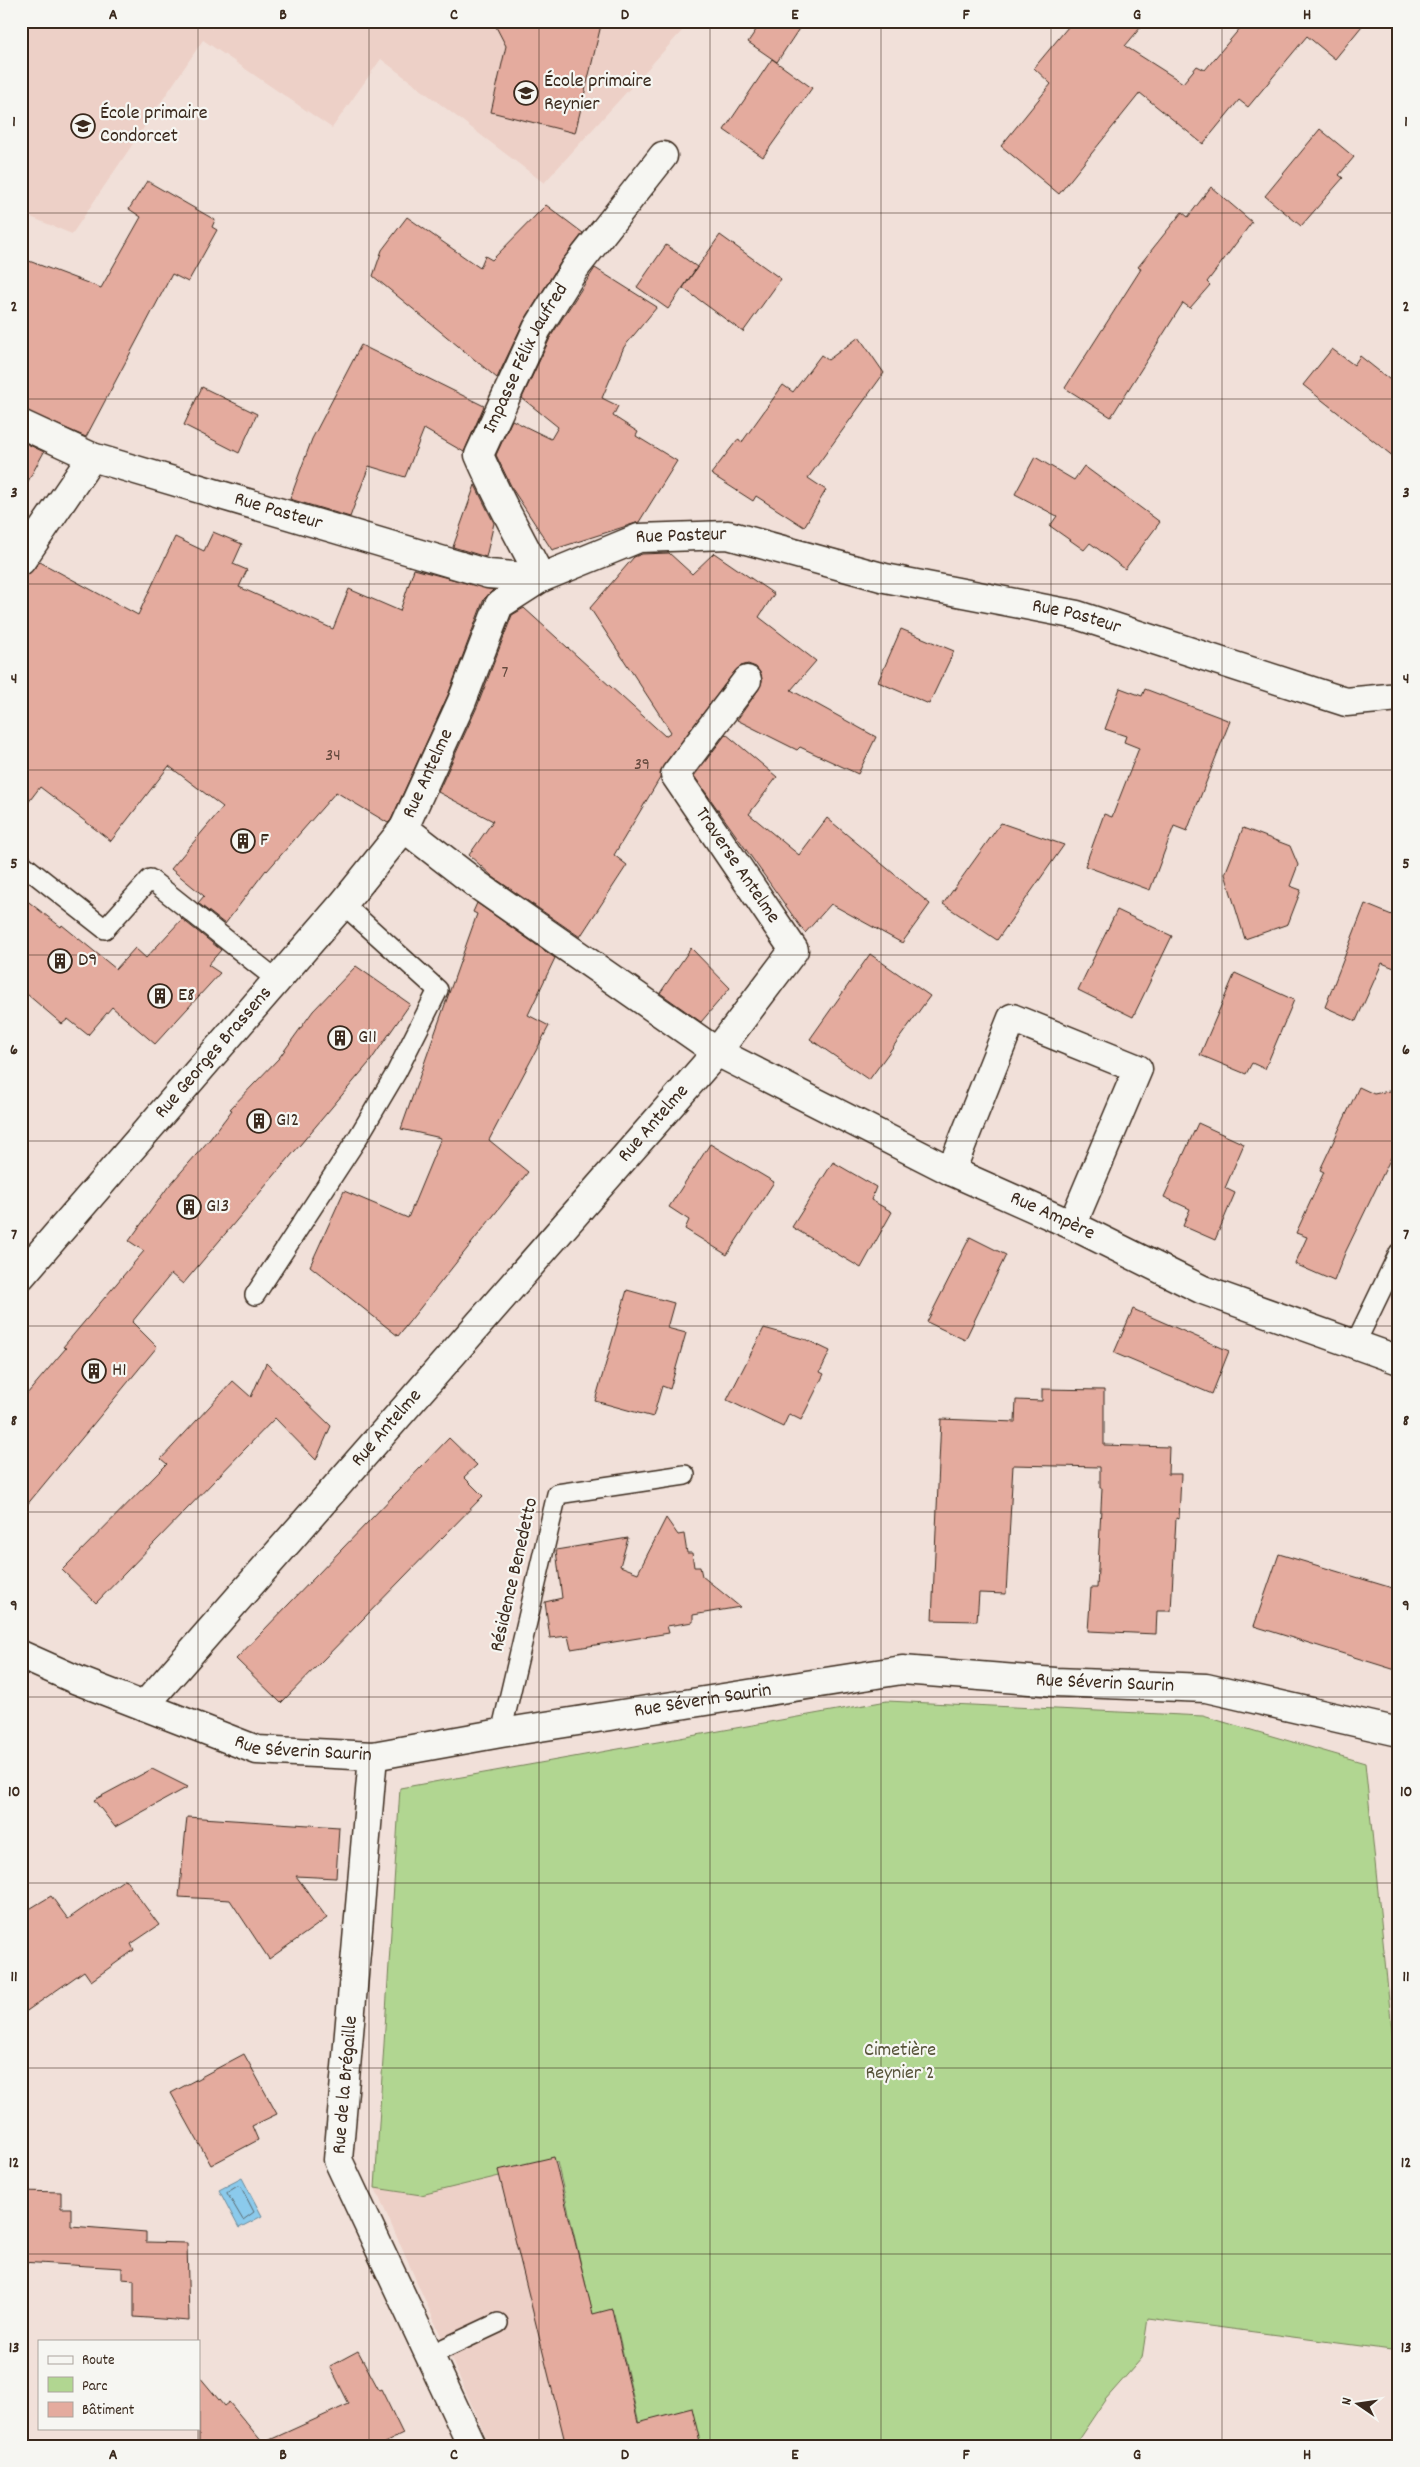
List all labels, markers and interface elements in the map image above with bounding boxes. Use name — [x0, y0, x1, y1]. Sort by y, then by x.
text: A — [109, 4, 118, 27]
text: B — [279, 4, 287, 27]
text: C — [450, 4, 458, 27]
text: D — [621, 4, 630, 27]
text: E — [791, 4, 799, 27]
text: F — [962, 4, 970, 27]
text: G — [1133, 4, 1141, 27]
text: H — [1303, 4, 1311, 27]
place label: École primaire Reynier — [544, 68, 652, 119]
school or university icon: École primaire Reynier — [513, 80, 539, 106]
place label: École primaire Condorcet — [100, 100, 208, 151]
text: 1 — [12, 111, 16, 134]
text: 1 — [1404, 111, 1408, 134]
school or university icon: École primaire Condorcet — [70, 113, 96, 139]
street label: Impasse Félix Jaufred — [477, 278, 576, 438]
text: 2 — [11, 296, 18, 319]
text: 2 — [1403, 296, 1410, 319]
text: 3 — [10, 482, 18, 505]
text: 3 — [1402, 482, 1410, 505]
street label: Rue Pasteur — [231, 486, 326, 538]
street label: Rue Pasteur — [635, 521, 728, 552]
street label: Rue Pasteur — [1029, 593, 1125, 642]
house number: 7 — [502, 661, 509, 686]
text: 4 — [11, 668, 17, 691]
text: 4 — [1403, 668, 1409, 691]
street label: Rue Antelme — [396, 724, 461, 823]
house number: 34 — [325, 744, 341, 769]
house number: 39 — [634, 753, 650, 778]
street label: Traverse Antelme — [687, 802, 786, 930]
place label: F — [260, 827, 269, 855]
building icon: F — [230, 828, 256, 854]
text: 5 — [10, 853, 18, 876]
text: 5 — [1402, 853, 1410, 876]
place label: D9 — [78, 947, 97, 975]
building icon: D9 — [47, 948, 73, 974]
street label: Rue Georges Brassens — [149, 981, 279, 1125]
place label: E8 — [178, 982, 195, 1010]
building icon: E8 — [147, 983, 173, 1009]
place label: G11 — [358, 1024, 377, 1052]
building icon: G11 — [327, 1025, 353, 1051]
text: 6 — [10, 1039, 18, 1062]
text: 6 — [1402, 1039, 1410, 1062]
street label: Rue Antelme — [612, 1079, 696, 1169]
place label: G12 — [276, 1107, 299, 1135]
building icon: G12 — [246, 1108, 272, 1134]
street label: Rue Ampère — [1005, 1185, 1100, 1248]
place label: G13 — [206, 1193, 229, 1221]
building icon: G13 — [176, 1194, 202, 1220]
text: 7 — [11, 1224, 17, 1247]
text: 7 — [1403, 1224, 1409, 1247]
place label: H1 — [112, 1357, 127, 1385]
building icon: H1 — [81, 1358, 107, 1384]
street label: Rue Antelme — [345, 1383, 429, 1474]
text: 8 — [11, 1410, 18, 1433]
text: 8 — [1403, 1410, 1410, 1433]
street label: Résidence Benedetto — [484, 1495, 546, 1655]
text: 9 — [10, 1595, 18, 1618]
text: 9 — [1402, 1595, 1410, 1618]
street label: Rue Séverin Saurin — [1035, 1667, 1175, 1701]
street label: Rue Séverin Saurin — [632, 1677, 773, 1726]
street label: Rue Séverin Saurin — [230, 1728, 372, 1770]
text: 10 — [8, 1781, 20, 1804]
text: 10 — [1400, 1781, 1412, 1804]
text: 11 — [10, 1966, 18, 1989]
text: 11 — [1402, 1966, 1410, 1989]
street label: Rue de la Brégaille — [326, 2014, 366, 2155]
park label: Cimetière Reynier 2 — [864, 2037, 936, 2088]
text: 12 — [9, 2152, 19, 2175]
text: 12 — [1401, 2152, 1411, 2175]
text: 13 — [9, 2337, 19, 2360]
text: 13 — [1401, 2337, 1411, 2360]
legend — [38, 2340, 200, 2430]
text: Route — [82, 2350, 115, 2372]
text: Parc — [82, 2376, 107, 2398]
north arrow — [1332, 2380, 1382, 2430]
text: N — [1337, 2396, 1358, 2407]
text: Bâtiment — [82, 2400, 135, 2422]
text: A — [109, 2444, 118, 2467]
text: B — [279, 2444, 287, 2467]
text: C — [450, 2444, 458, 2467]
text: D — [621, 2444, 630, 2467]
text: E — [791, 2444, 799, 2467]
text: F — [962, 2444, 970, 2467]
text: G — [1133, 2444, 1141, 2467]
text: H — [1303, 2444, 1311, 2467]

